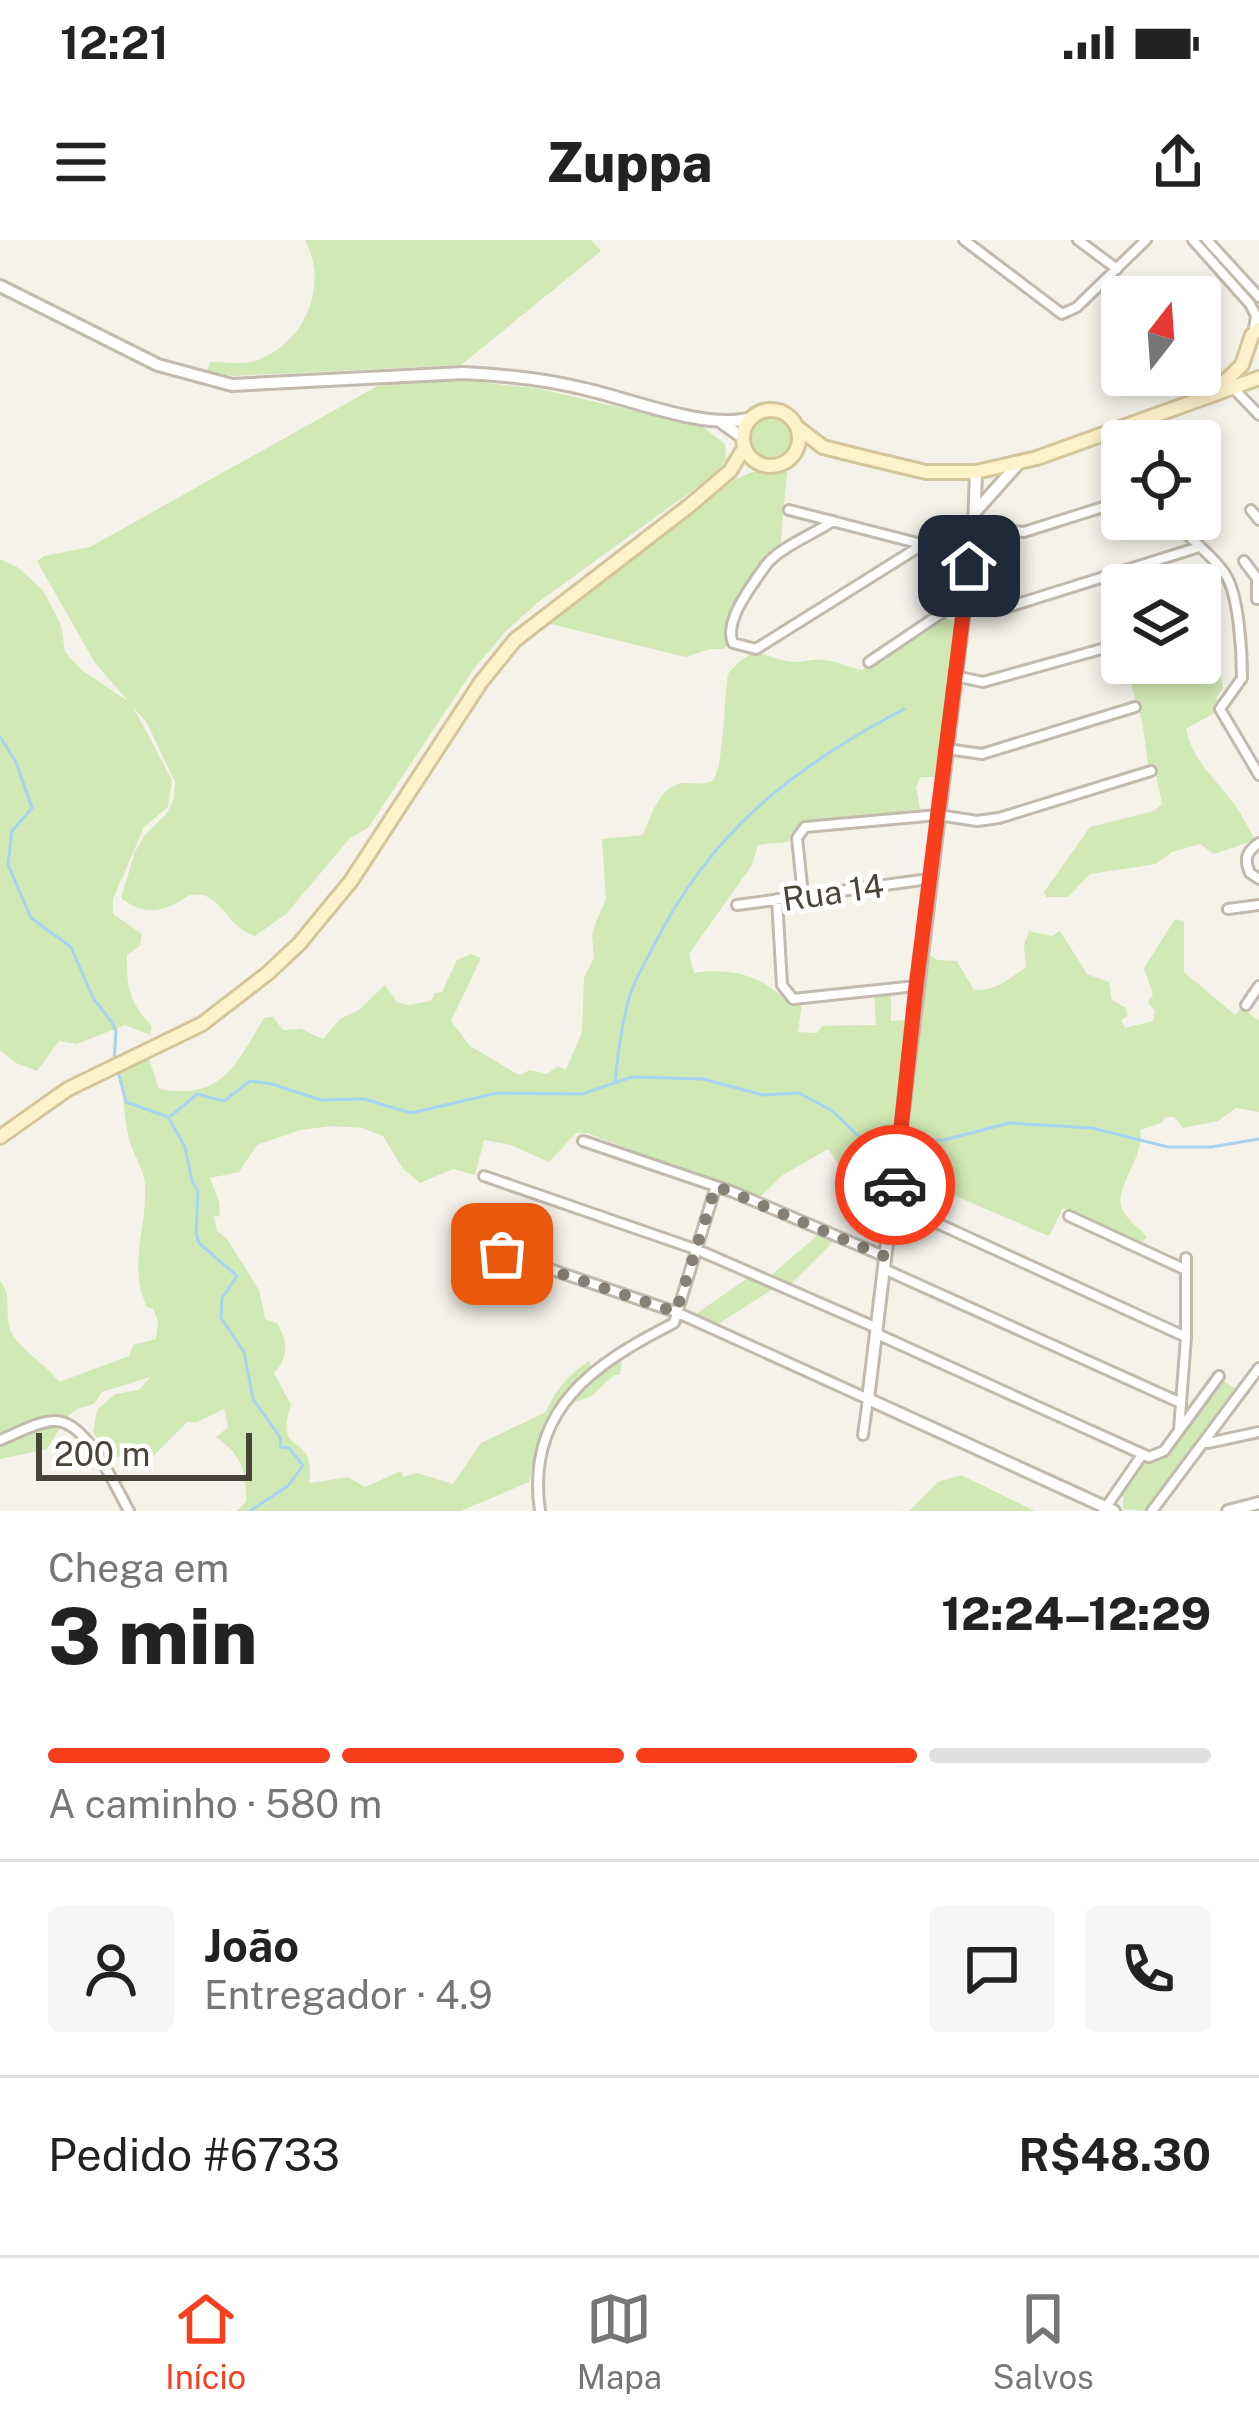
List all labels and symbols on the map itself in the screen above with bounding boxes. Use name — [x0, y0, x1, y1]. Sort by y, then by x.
north arrow — [1101, 276, 1221, 396]
pin — [918, 515, 1020, 617]
street label: Rua 14 — [780, 866, 886, 918]
courier — [835, 1125, 955, 1245]
pin — [451, 1203, 553, 1305]
scale bar — [36, 1427, 252, 1480]

